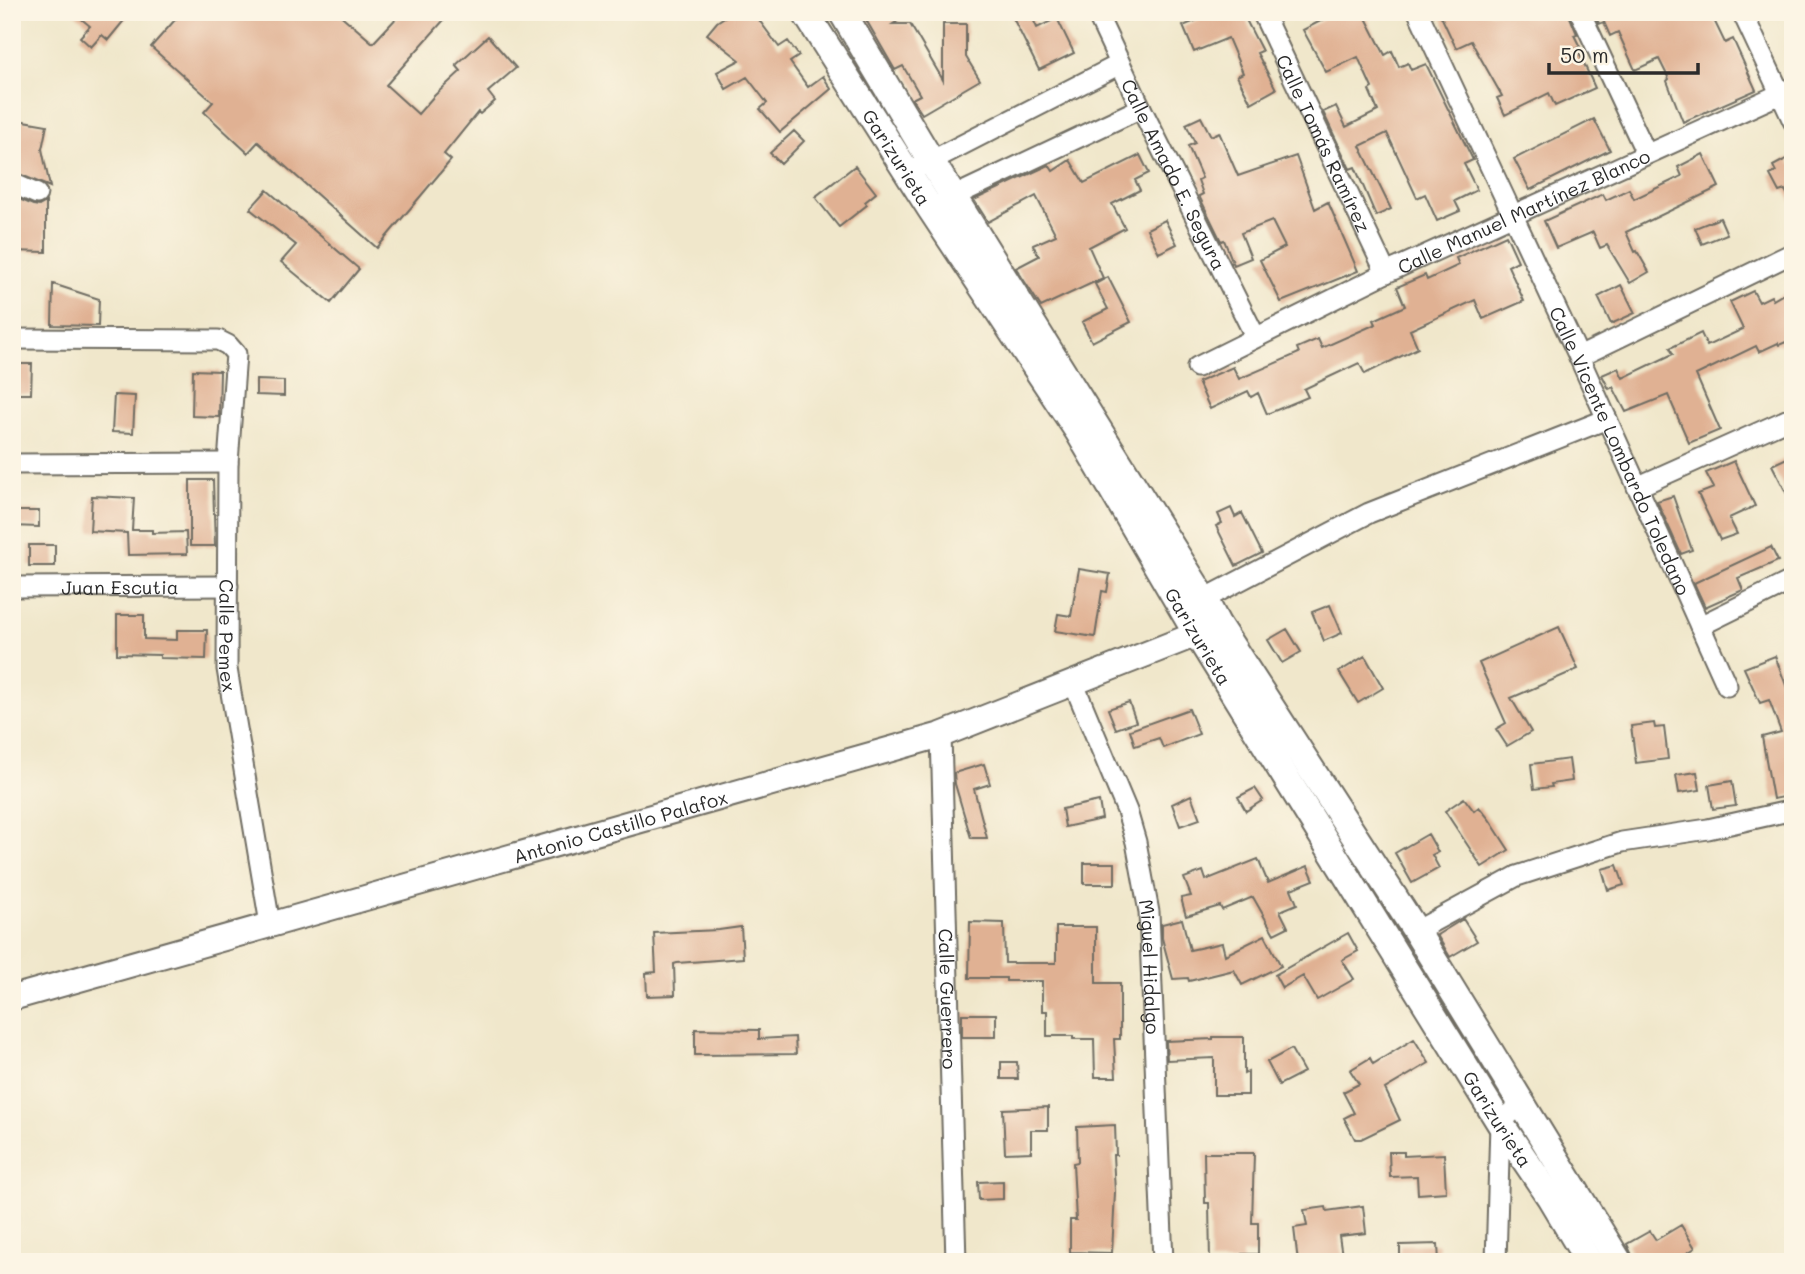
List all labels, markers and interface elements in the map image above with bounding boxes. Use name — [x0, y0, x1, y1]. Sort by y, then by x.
scale bar — [1549, 32, 1698, 76]
text: 50 m — [1560, 41, 1609, 68]
street label: Calle Tomás Ramírez — [1271, 50, 1377, 236]
street label: Calle Amado E. Segura — [1116, 74, 1232, 274]
street label: Garizurieta — [857, 104, 938, 210]
street label: Calle Manuel Martínez Blanco — [1393, 142, 1654, 279]
street label: Calle Vicente Lombardo Toledano — [1545, 302, 1697, 599]
street label: Juan Escutia — [61, 574, 179, 599]
street label: Calle Pemex — [214, 579, 243, 694]
street label: Garizurieta — [1160, 583, 1238, 689]
street label: Antonio Castillo Palafox — [510, 784, 730, 868]
street label: Miguel Hidalgo — [1134, 897, 1166, 1035]
street label: Calle Guerrero — [934, 928, 963, 1070]
street label: Garizurieta — [1458, 1066, 1538, 1172]

